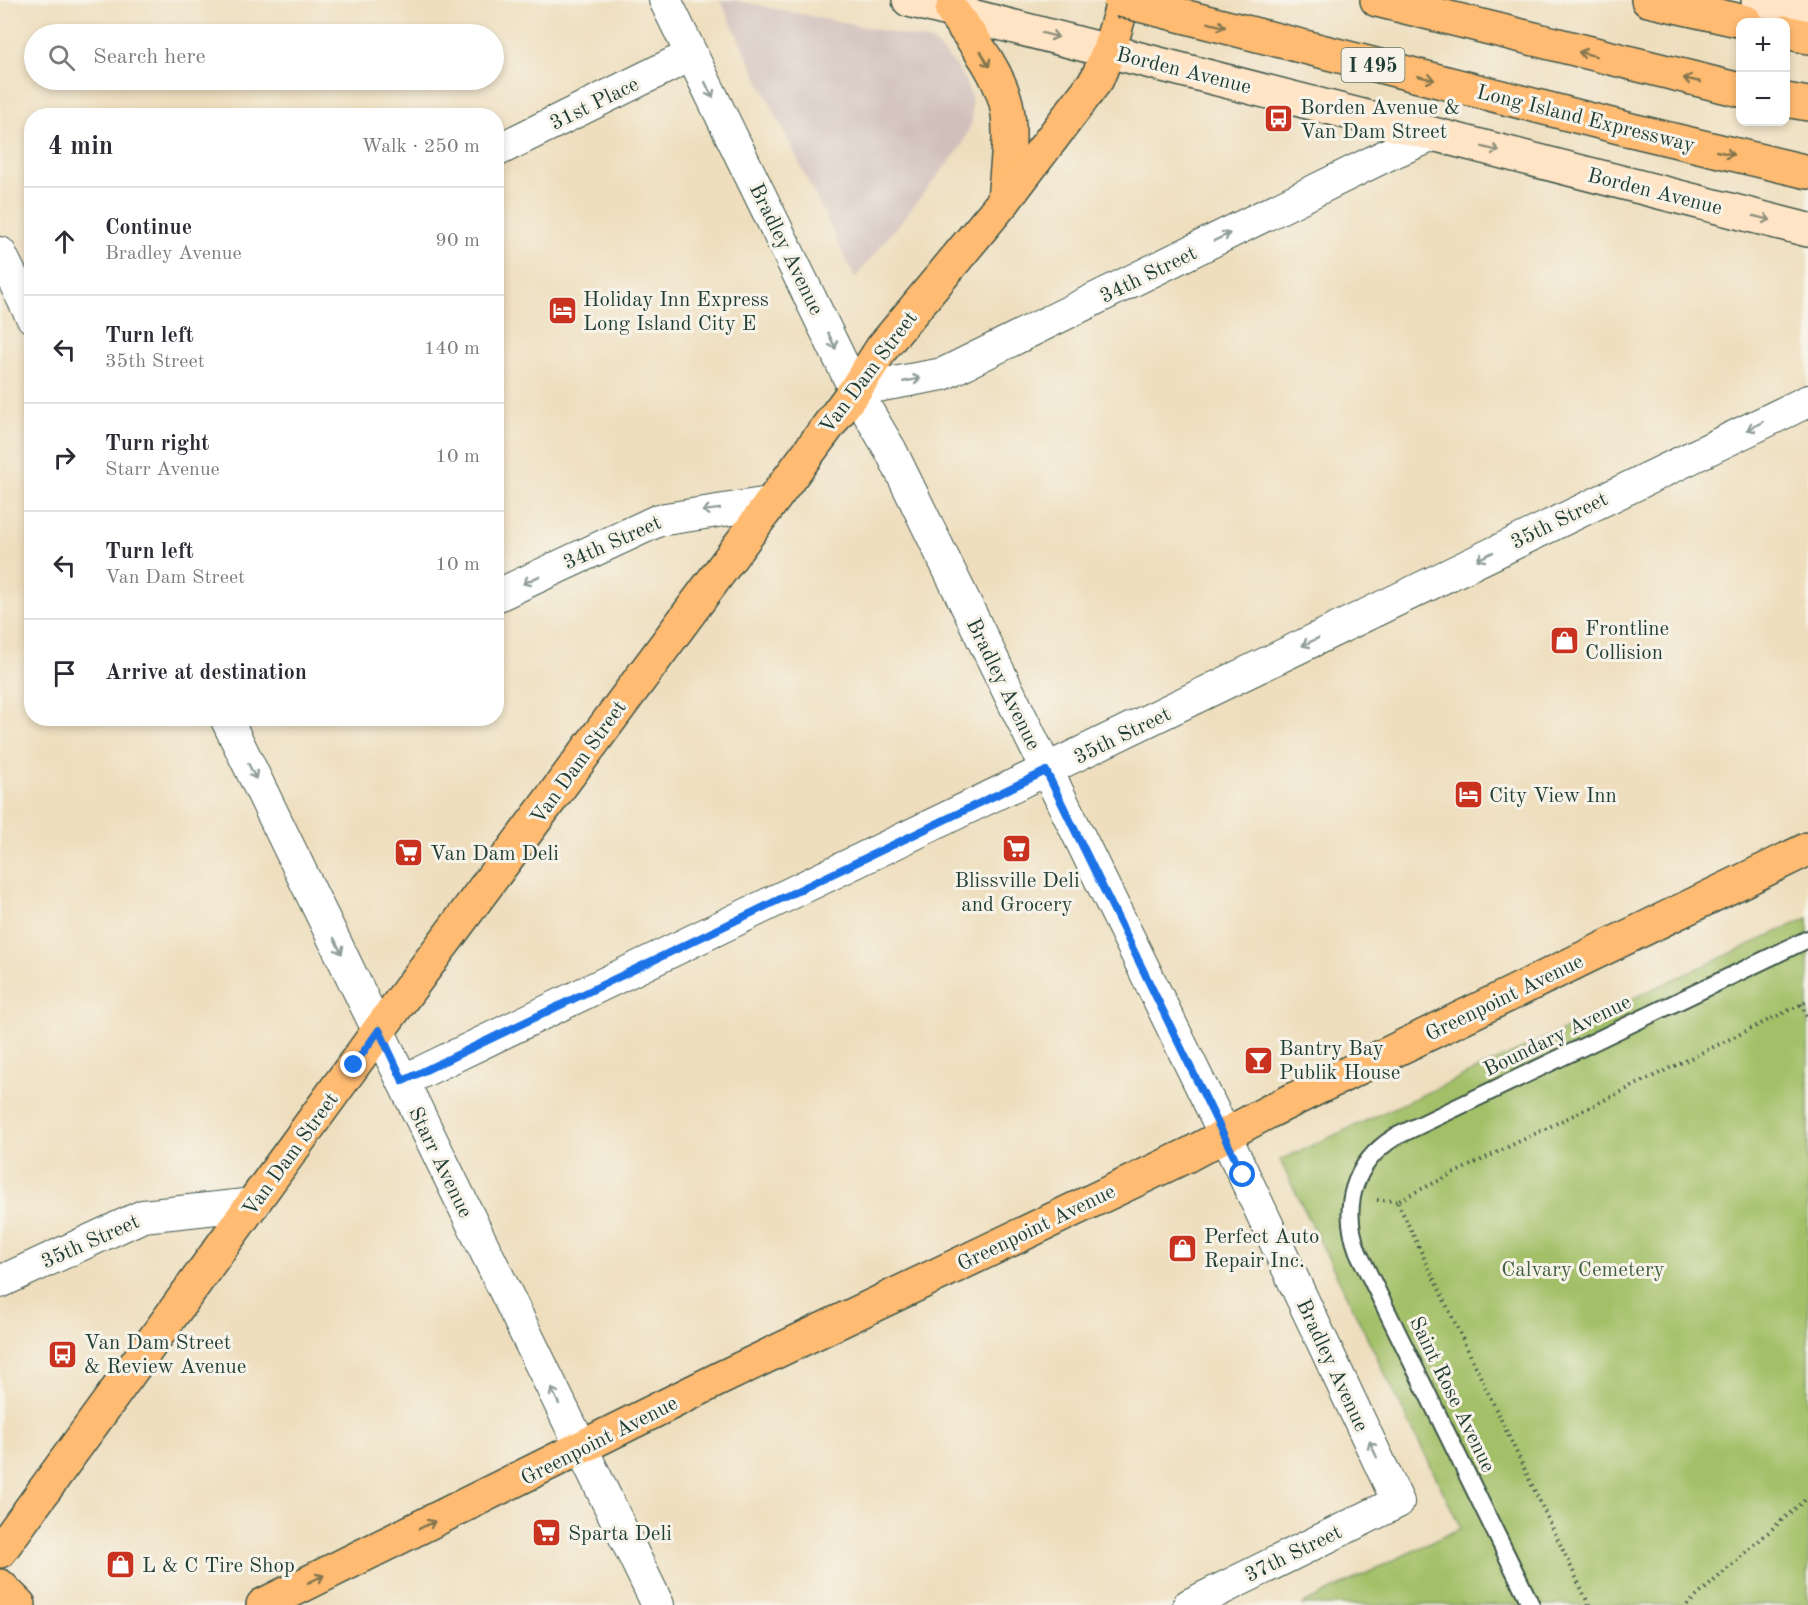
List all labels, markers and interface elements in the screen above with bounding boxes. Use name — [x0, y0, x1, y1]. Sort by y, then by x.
map controls — [1736, 18, 1790, 126]
button: + — [1736, 18, 1790, 72]
one-way arrow — [1207, 19, 1226, 31]
search box — [24, 24, 504, 90]
one-way arrow — [1040, 30, 1059, 41]
icon: search — [45, 41, 78, 74]
street label: Borden Avenue — [1114, 45, 1253, 98]
text: Search here — [93, 46, 206, 68]
road number: I 495 — [1342, 48, 1404, 82]
one-way arrow — [1578, 48, 1597, 59]
one-way arrow — [979, 50, 991, 67]
button: − — [1736, 72, 1790, 126]
one-way arrow — [1416, 73, 1435, 84]
one-way arrow — [1683, 73, 1702, 85]
street label: 31st Place — [547, 74, 642, 135]
one-way arrow — [703, 81, 715, 99]
street label: Long Island Expressway — [1474, 82, 1697, 157]
place label: Borden Avenue & Van Dam Street — [1300, 98, 1460, 143]
bus stop icon: Borden Avenue & Van Dam Street — [1263, 103, 1295, 135]
text: 4 min — [48, 134, 113, 160]
text: Walk · 250 m — [361, 137, 480, 157]
one-way arrow — [1482, 144, 1501, 156]
one-way arrow — [1714, 148, 1734, 159]
street label: Borden Avenue — [1585, 166, 1724, 219]
street label: Bradley Avenue — [745, 181, 827, 319]
one-way arrow — [1752, 212, 1771, 224]
text: Continue — [105, 217, 192, 239]
icon: ahead — [48, 225, 81, 258]
text: 90 m — [435, 231, 480, 251]
one-way arrow — [1213, 231, 1231, 243]
street label: 34th Street — [1097, 243, 1200, 308]
text: Bradley Avenue — [105, 244, 242, 264]
place label: Holiday Inn Express Long Island City E — [583, 290, 769, 335]
hotel icon: Holiday Inn Express Long Island City E — [546, 295, 578, 327]
street label: Van Dam Street — [817, 308, 922, 438]
text: Turn left — [105, 325, 194, 347]
one-way arrow — [827, 331, 838, 349]
icon: left — [48, 333, 81, 366]
text: 140 m — [424, 339, 480, 359]
text: 35th Street — [105, 352, 205, 372]
one-way arrow — [902, 374, 922, 385]
one-way arrow — [1747, 421, 1765, 433]
text: Turn right — [105, 433, 209, 455]
icon: right — [48, 441, 81, 474]
text: 10 m — [435, 447, 480, 467]
text: Starr Avenue — [105, 460, 220, 480]
street label: 35th Street — [1508, 489, 1611, 554]
one-way arrow — [702, 505, 722, 516]
street label: 34th Street — [561, 512, 665, 574]
text: Turn left — [105, 541, 194, 563]
icon: left — [48, 549, 81, 582]
one-way arrow — [1476, 550, 1494, 562]
text: 10 m — [435, 555, 480, 575]
text: Van Dam Street — [105, 568, 245, 588]
one-way arrow — [522, 574, 540, 586]
street label: Bradley Avenue — [962, 616, 1044, 754]
place label: Frontline Collision — [1585, 619, 1669, 664]
shop icon: Frontline Collision — [1548, 624, 1580, 656]
one-way arrow — [1301, 637, 1319, 648]
icon: arrive — [48, 657, 81, 690]
text: Arrive at destination — [105, 662, 307, 684]
street label: Van Dam Street — [527, 697, 631, 829]
street label: 35th Street — [1071, 704, 1174, 769]
one-way arrow — [246, 762, 258, 780]
hotel icon: City View Inn — [1452, 779, 1484, 811]
place label: City View Inn — [1489, 786, 1617, 807]
supermarket icon: Blissville Deli and Grocery — [1001, 833, 1033, 865]
supermarket icon: Van Dam Deli — [393, 837, 425, 869]
place label: Van Dam Deli — [430, 844, 559, 865]
place label: Blissville Deli and Grocery — [954, 871, 1080, 916]
one-way arrow — [333, 936, 344, 954]
street label: Greenpoint Avenue — [1422, 951, 1587, 1046]
street label: Boundary Avenue — [1481, 992, 1635, 1081]
place label: Bantry Bay Publik House — [1279, 1039, 1400, 1084]
bar icon: Bantry Bay Publik House — [1242, 1044, 1274, 1076]
route end — [340, 1051, 366, 1077]
street label: Van Dam Street — [239, 1089, 343, 1221]
street label: Starr Avenue — [404, 1104, 476, 1221]
route start — [1229, 1161, 1255, 1187]
street label: Greenpoint Avenue — [954, 1181, 1119, 1276]
street label: 35th Street — [39, 1211, 143, 1273]
place label: Perfect Auto Repair Inc. — [1204, 1227, 1319, 1272]
shop icon: Perfect Auto Repair Inc. — [1167, 1232, 1199, 1264]
park label: Calvary Cemetery — [1501, 1260, 1665, 1281]
street label: Bradley Avenue — [1292, 1296, 1371, 1435]
street label: Saint Rose Avenue — [1405, 1313, 1498, 1476]
place label: Van Dam Street & Review Avenue — [84, 1333, 246, 1378]
bus stop icon: Van Dam Street & Review Avenue — [47, 1338, 79, 1370]
one-way arrow — [549, 1387, 560, 1405]
street label: Greenpoint Avenue — [518, 1393, 681, 1490]
one-way arrow — [1366, 1441, 1378, 1459]
supermarket icon: Sparta Deli — [531, 1517, 563, 1549]
one-way arrow — [417, 1519, 435, 1531]
street label: 37th Street — [1242, 1522, 1345, 1587]
place label: Sparta Deli — [568, 1524, 672, 1545]
shop icon: L & C Tire Shop — [105, 1549, 137, 1581]
place label: L & C Tire Shop — [142, 1556, 295, 1577]
one-way arrow — [306, 1573, 324, 1585]

